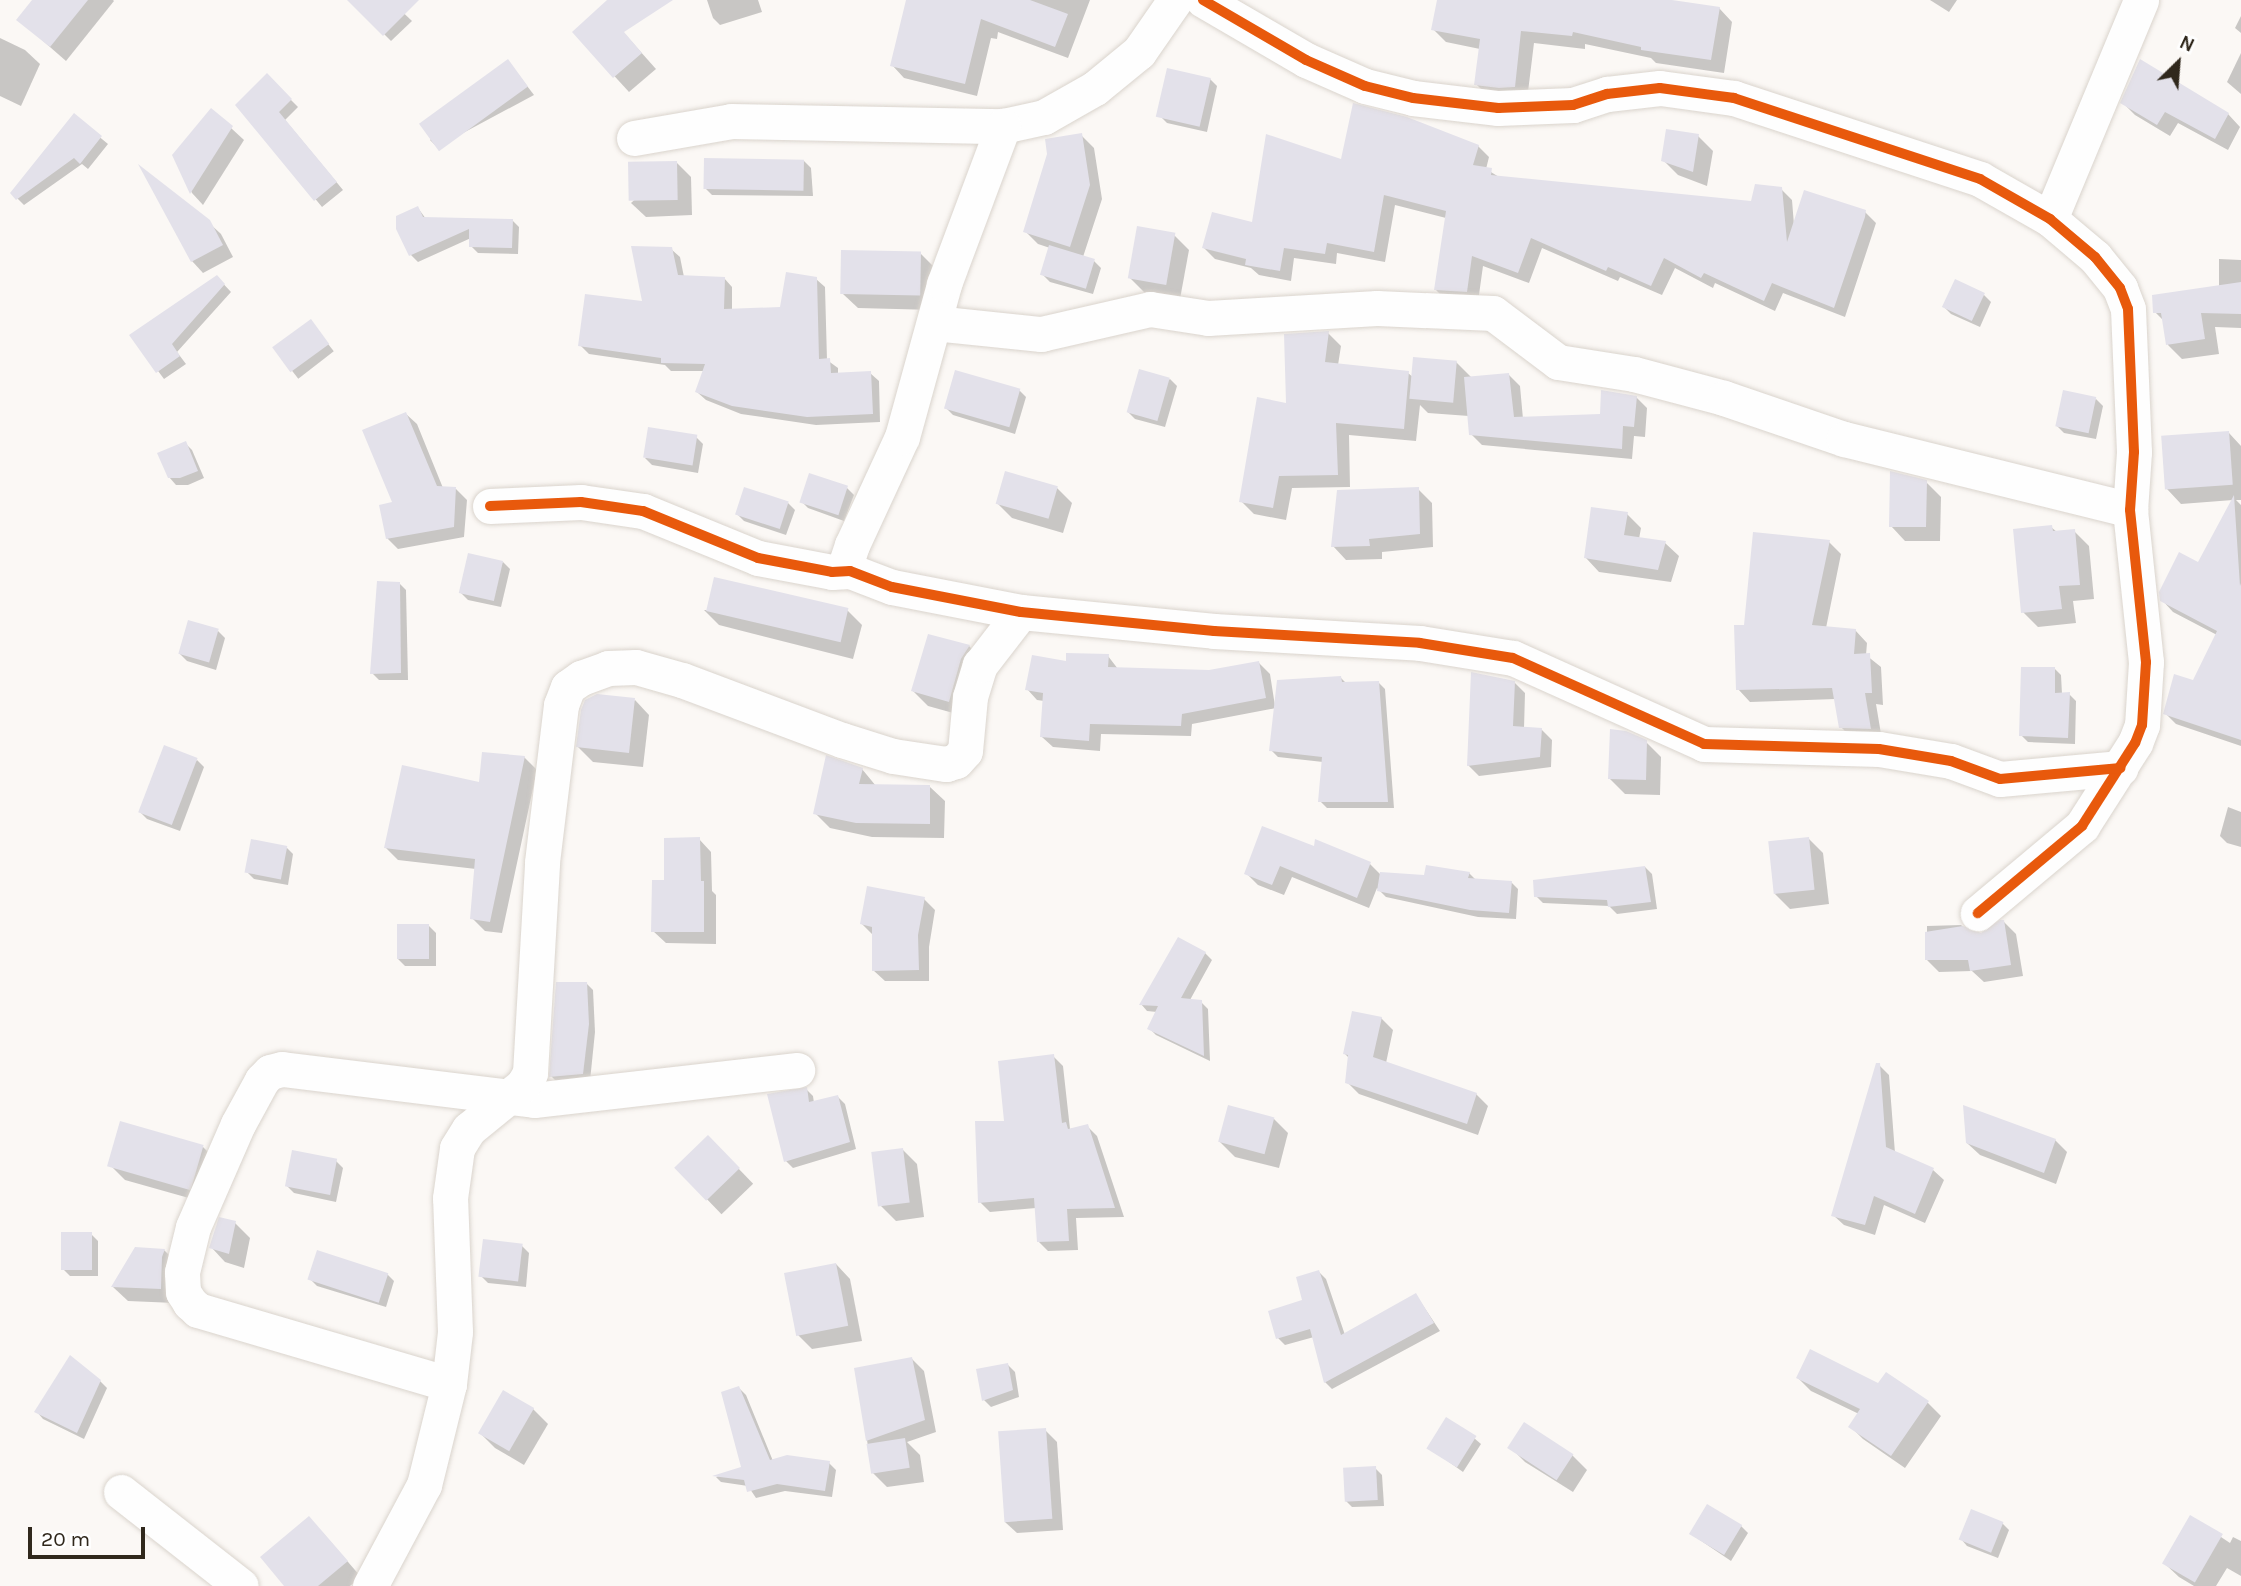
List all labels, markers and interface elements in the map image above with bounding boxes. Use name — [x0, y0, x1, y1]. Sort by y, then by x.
north arrow — [2143, 28, 2213, 98]
text: N — [2176, 31, 2198, 57]
scale bar — [32, 1512, 149, 1556]
text: 20 m — [41, 1527, 90, 1551]

